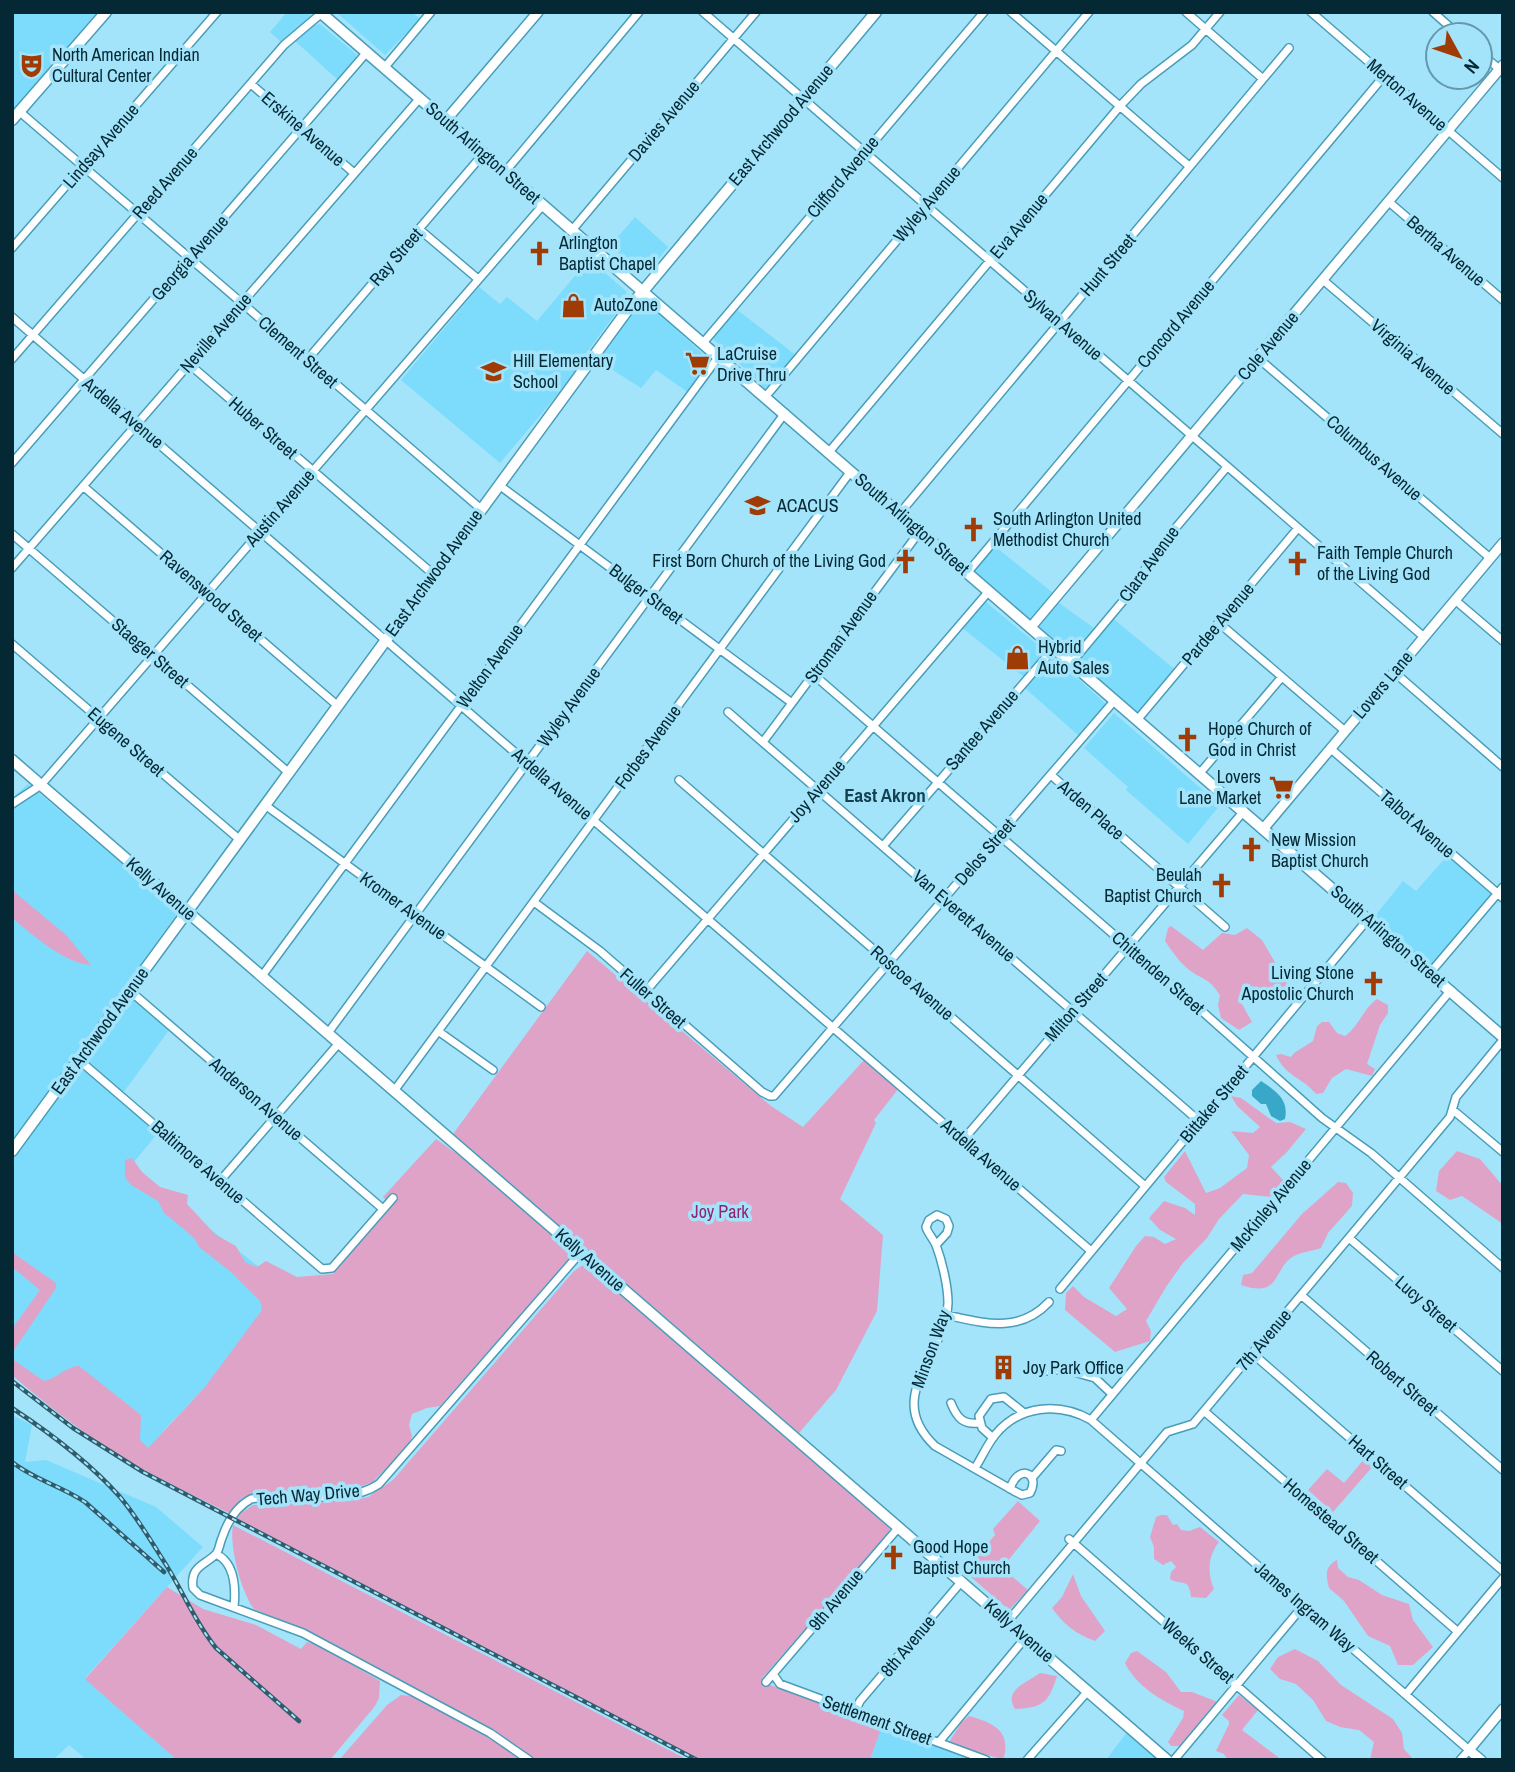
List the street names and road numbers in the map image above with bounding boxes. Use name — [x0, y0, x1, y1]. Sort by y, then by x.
street label: Merton Avenue — [1362, 53, 1453, 137]
street label: East Archwood Avenue — [722, 59, 839, 191]
street label: Davies Avenue — [622, 75, 705, 167]
street label: Erskine Avenue — [256, 85, 350, 172]
street label: South Arlington Street — [421, 96, 546, 209]
street label: Lindsay Avenue — [57, 98, 144, 193]
street label: Clifford Avenue — [801, 130, 884, 223]
street label: Reed Avenue — [126, 141, 203, 224]
street label: Wyley Avenue — [887, 160, 966, 247]
street label: Eva Avenue — [984, 188, 1053, 264]
street label: Georgia Avenue — [145, 209, 234, 306]
street label: Bertha Avenue — [1402, 210, 1491, 292]
street label: Ray Street — [363, 222, 428, 291]
street label: Hunt Street — [1074, 228, 1141, 301]
street label: Concord Avenue — [1131, 274, 1220, 373]
street label: Sylvan Avenue — [1018, 283, 1108, 366]
street label: Neville Avenue — [174, 287, 257, 378]
street label: Cole Avenue — [1231, 306, 1304, 386]
street label: Clement Street — [253, 310, 344, 393]
street label: Virginia Avenue — [1366, 313, 1461, 400]
street label: Ardella Avenue — [77, 371, 169, 454]
street label: Huber Street — [224, 391, 303, 465]
street label: Columbus Avenue — [1321, 409, 1428, 506]
street label: Austin Avenue — [238, 464, 320, 552]
street label: South Arlington Street — [850, 467, 975, 580]
street label: East Archwood Avenue — [379, 504, 488, 641]
street label: Clara Avenue — [1113, 521, 1185, 607]
street label: Ravenswood Street — [155, 544, 268, 647]
street label: Bulger Street — [604, 558, 688, 630]
street label: Pardee Avenue — [1176, 577, 1260, 670]
street label: Stroman Avenue — [798, 585, 883, 688]
street label: Staeger Street — [106, 612, 194, 693]
street label: Welton Avenue — [450, 618, 529, 713]
street label: Lovers Lane — [1347, 646, 1418, 724]
street label: Wyley Avenue — [531, 662, 606, 752]
street label: Santee Avenue — [939, 684, 1024, 776]
street label: Forbes Avenue — [609, 700, 687, 794]
street label: Eugene Street — [83, 701, 170, 782]
street label: Ardella Avenue — [506, 741, 598, 826]
street label: Joy Avenue — [782, 754, 851, 828]
street label: Arden Place — [1052, 773, 1130, 845]
street label: Talbot Avenue — [1374, 784, 1461, 863]
street label: Delos Street — [949, 813, 1021, 891]
street label: Kelly Avenue — [121, 851, 202, 926]
street label: Van Everett Avenue — [907, 864, 1021, 967]
street label: Kromer Avenue — [355, 866, 452, 946]
street label: South Arlington Street — [1326, 879, 1451, 992]
street label: Chittenden Street — [1106, 925, 1210, 1020]
street label: Roscoe Avenue — [865, 939, 959, 1026]
street label: East Archwood Avenue — [45, 962, 154, 1099]
street label: Fuller Street — [615, 962, 692, 1033]
street label: Milton Street — [1039, 967, 1113, 1046]
street label: Anderson Avenue — [203, 1050, 308, 1146]
street label: Bittaker Street — [1174, 1060, 1254, 1148]
street label: Ardella Avenue — [935, 1112, 1027, 1197]
street label: Baltimore Avenue — [146, 1114, 250, 1209]
street label: McKinley Avenue — [1224, 1153, 1317, 1256]
street label: Kelly Avenue — [550, 1222, 631, 1297]
street label: Lucy Street — [1390, 1270, 1463, 1338]
street label: 7th Avenue — [1230, 1303, 1297, 1376]
street label: Minson Way — [905, 1306, 956, 1391]
street label: Robert Street — [1361, 1344, 1444, 1421]
street label: Hart Street — [1343, 1429, 1413, 1494]
street label: Homestead Street — [1278, 1472, 1384, 1569]
street label: Tech Way Drive — [255, 1478, 361, 1511]
street label: James Ingram Way — [1249, 1556, 1362, 1658]
street label: 9th Avenue — [802, 1563, 869, 1636]
street label: Kelly Avenue — [979, 1593, 1060, 1668]
street label: 8th Avenue — [874, 1609, 941, 1682]
street label: Weeks Street — [1157, 1612, 1240, 1689]
street label: Settlement Street — [819, 1688, 935, 1751]

